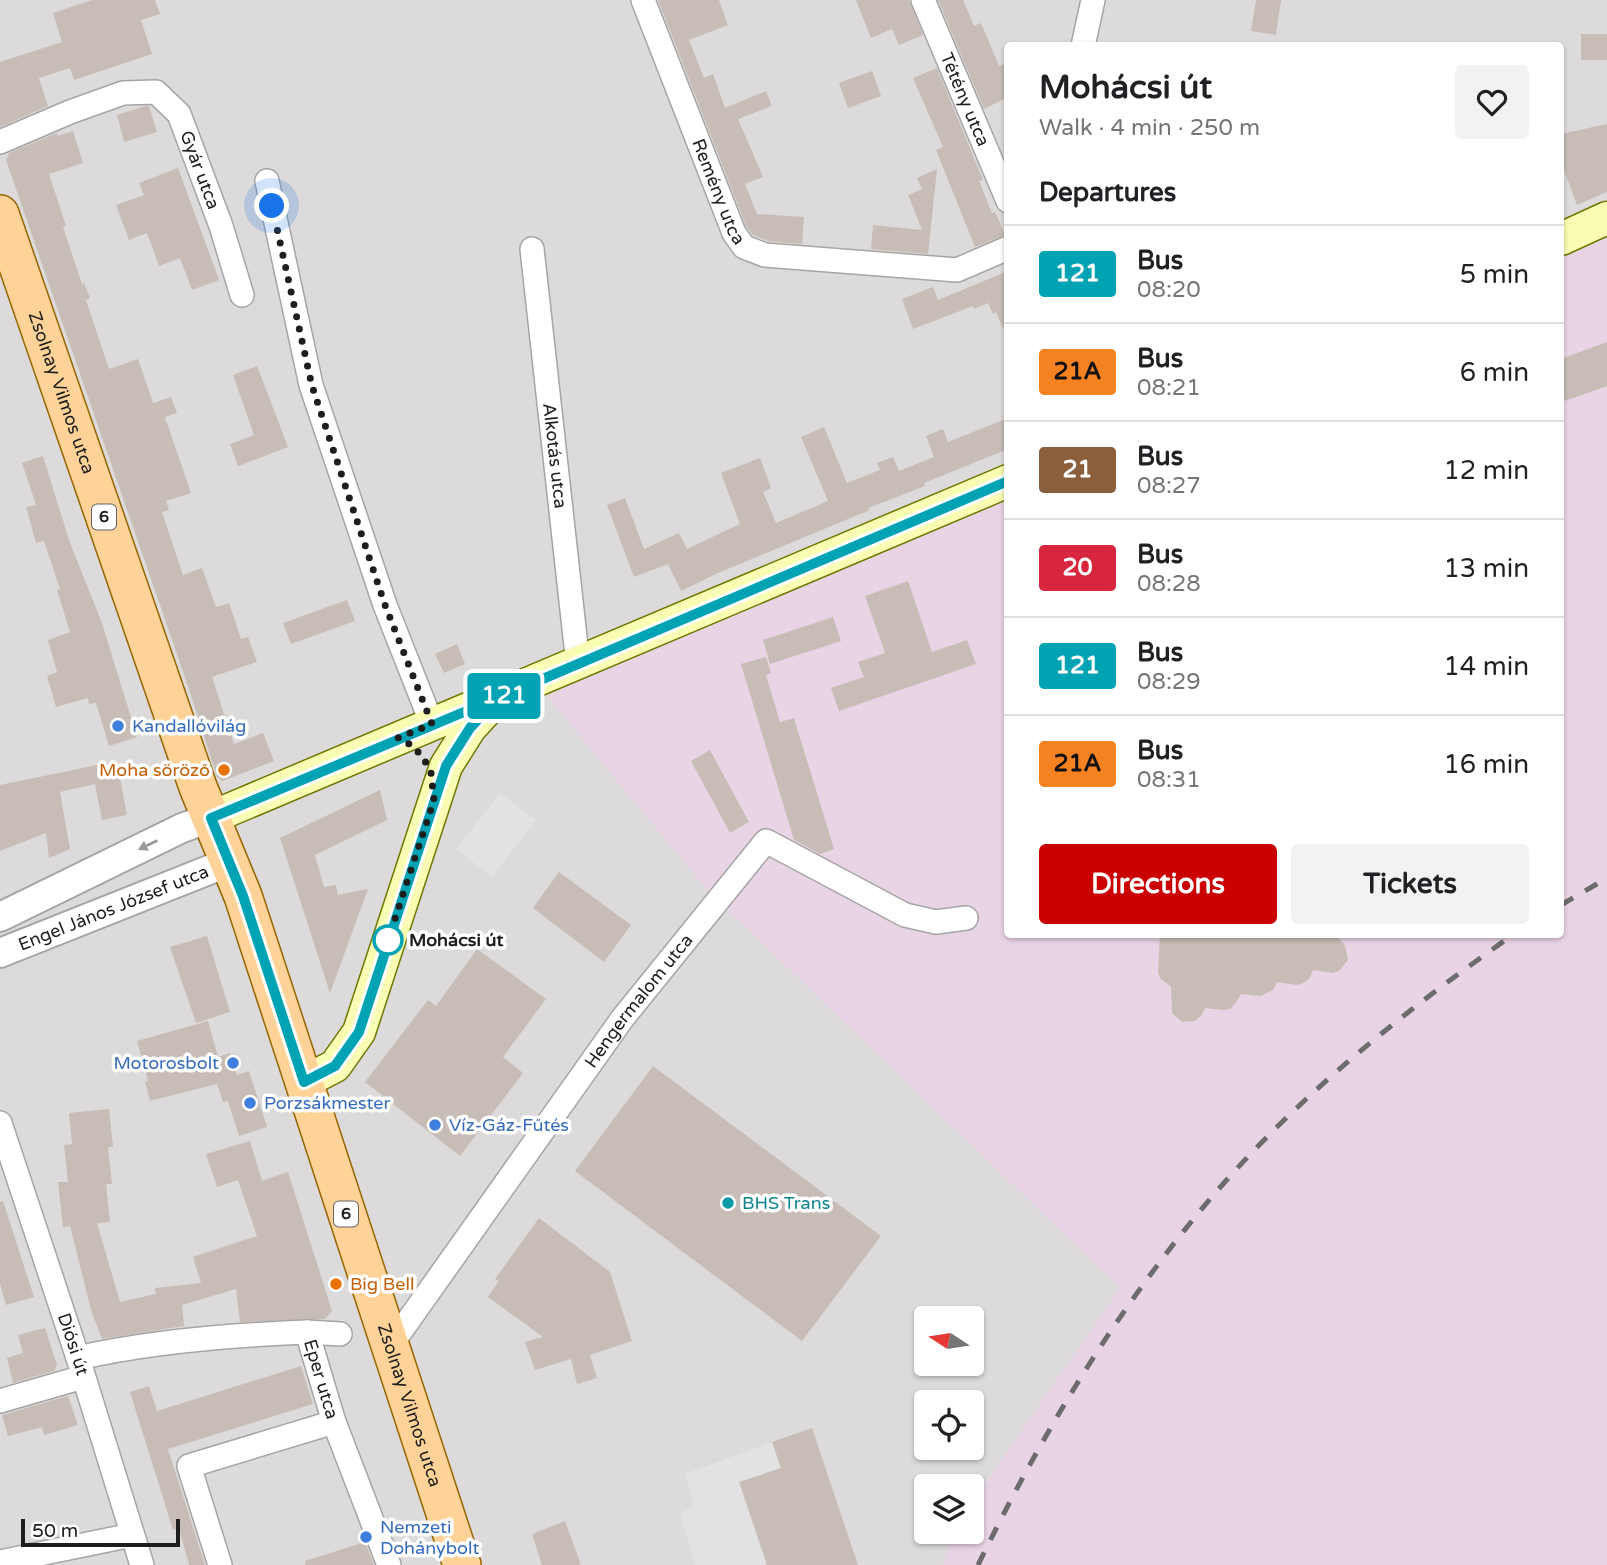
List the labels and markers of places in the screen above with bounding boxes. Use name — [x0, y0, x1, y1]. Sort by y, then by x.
place label: Kandallóvilág — [132, 715, 246, 737]
marker: Kandallóvilág — [110, 718, 126, 734]
place label: Moha söröző — [99, 759, 210, 781]
marker: Moha söröző — [216, 762, 232, 778]
marker: Mohácsi út — [373, 925, 403, 955]
place label: Mohácsi út — [409, 929, 504, 951]
place label: Motorosbolt — [113, 1052, 219, 1074]
marker: Motorosbolt — [225, 1055, 241, 1071]
place label: Porzsákmester — [264, 1092, 390, 1114]
marker: Porzsákmester — [242, 1095, 258, 1111]
place label: Víz-Gáz-Fűtés — [449, 1114, 569, 1136]
marker: Víz-Gáz-Fűtés — [427, 1117, 443, 1133]
place label: BHS Trans — [742, 1192, 830, 1214]
marker: BHS Trans — [720, 1195, 736, 1211]
place label: Big Bell — [350, 1273, 414, 1295]
marker: Big Bell — [328, 1276, 344, 1292]
place label: Nemzeti Dohánybolt — [380, 1516, 479, 1559]
marker: Nemzeti Dohánybolt — [358, 1529, 374, 1545]

